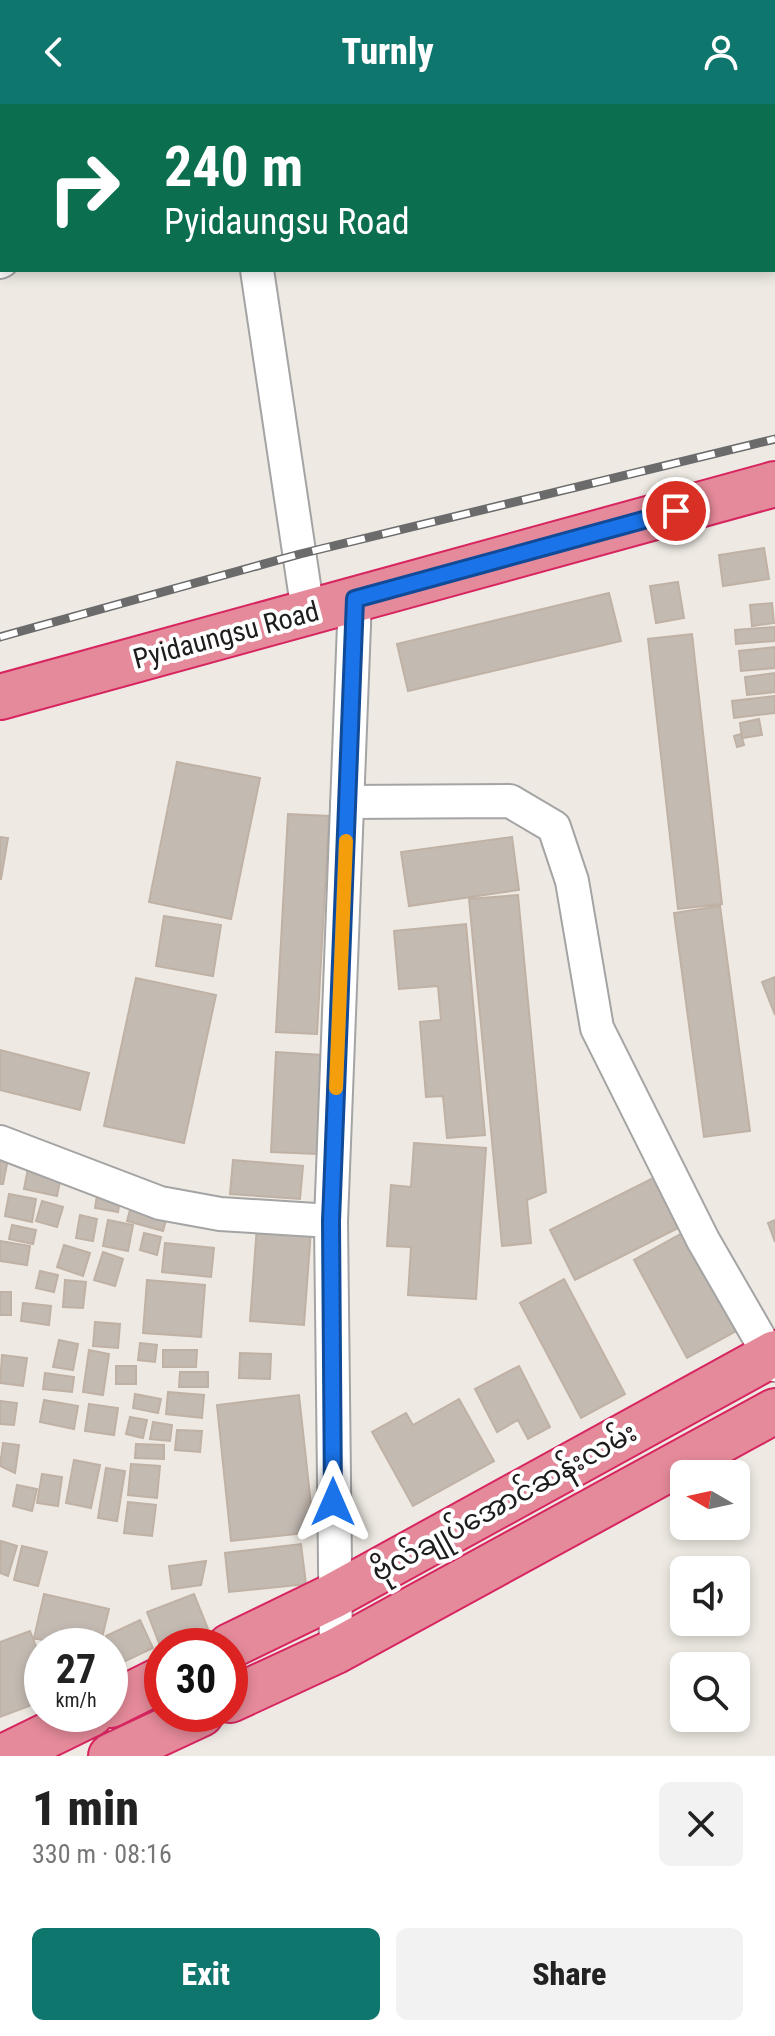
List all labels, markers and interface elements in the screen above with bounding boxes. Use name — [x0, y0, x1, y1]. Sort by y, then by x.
icon: back — [32, 30, 76, 74]
icon: person — [699, 30, 743, 74]
text: Turnly — [342, 31, 433, 73]
text: 240 m — [164, 134, 303, 200]
icon: right — [32, 136, 136, 240]
text: Pyidaungsu Road — [164, 201, 410, 243]
pin — [642, 477, 710, 545]
icon: arrive — [654, 489, 698, 533]
street label: Pyidaungsu Road — [129, 594, 323, 676]
street label: ဗိုလ်ချုပ်အောင်ဆန်းလမ်း — [365, 1414, 645, 1594]
position arrow — [291, 1460, 375, 1544]
north arrow — [670, 1460, 750, 1540]
map controls — [670, 1460, 750, 1732]
button: sound — [670, 1556, 750, 1636]
speed limit sign: 30 — [144, 1628, 248, 1732]
text: 27 — [56, 1646, 96, 1693]
button: search — [670, 1652, 750, 1732]
text: km/h — [55, 1688, 97, 1712]
text: 1 min — [32, 1780, 139, 1837]
button: close — [659, 1782, 743, 1866]
text: 330 m · 08:16 — [32, 1839, 172, 1869]
button: Exit — [32, 1928, 380, 2020]
button: Share — [396, 1928, 743, 2020]

